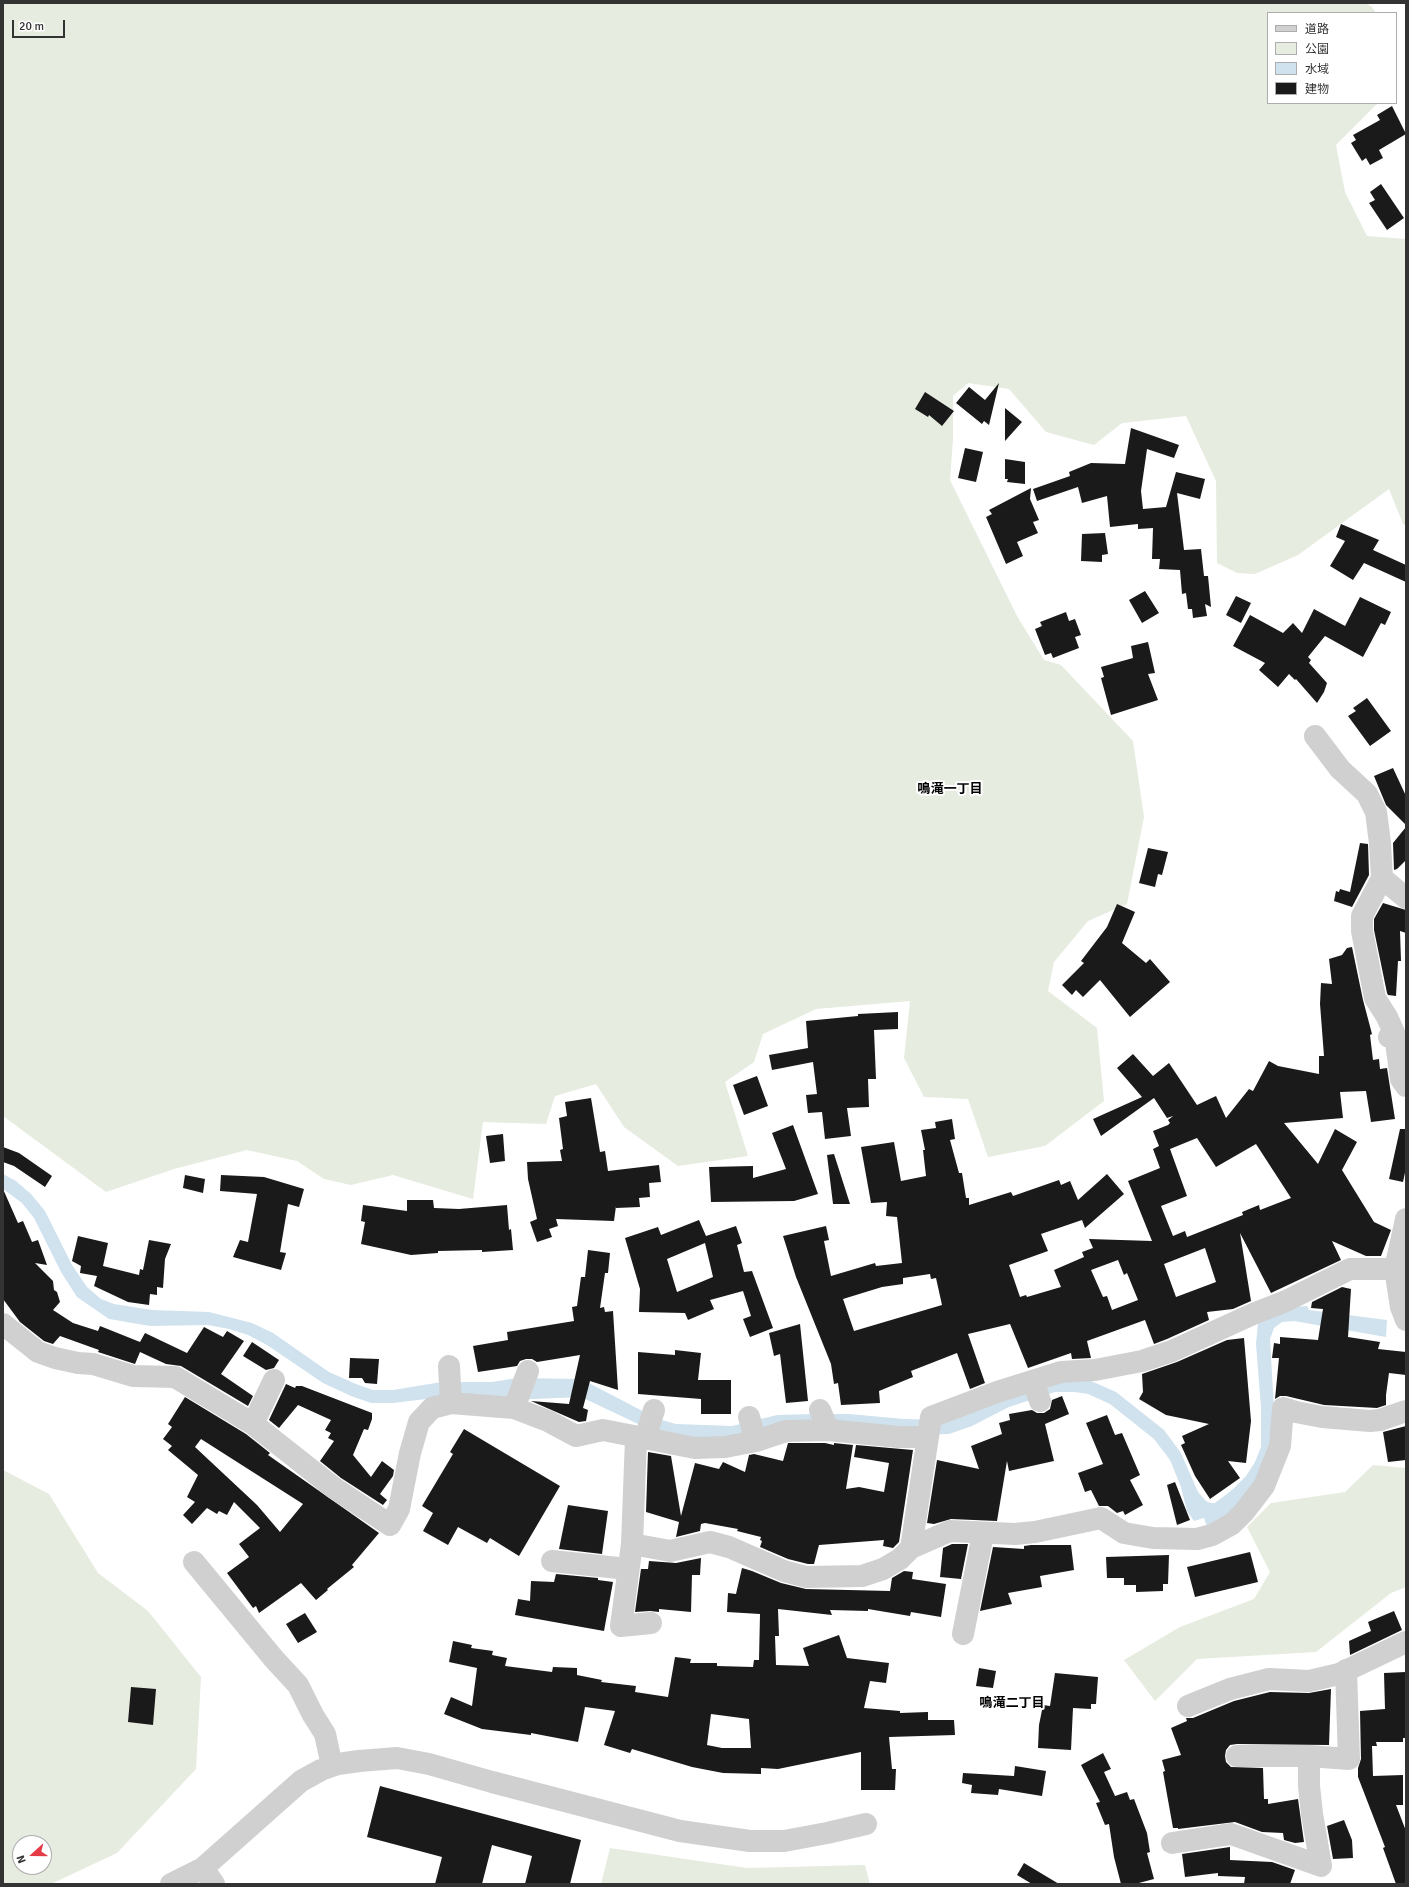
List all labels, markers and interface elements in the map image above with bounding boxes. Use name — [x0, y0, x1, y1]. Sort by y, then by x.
scale bar — [14, 12, 67, 38]
legend — [1267, 12, 1397, 104]
text: 20 m — [19, 19, 44, 34]
text: 道路 — [1305, 22, 1329, 37]
text: 公園 — [1305, 42, 1329, 57]
text: 水域 — [1305, 62, 1329, 77]
text: 建物 — [1305, 82, 1329, 97]
district label: 鳴滝一丁目 — [918, 782, 982, 798]
district label: 鳴滝二丁目 — [980, 1696, 1044, 1712]
north arrow — [12, 1835, 52, 1875]
text: N — [14, 1853, 29, 1865]

